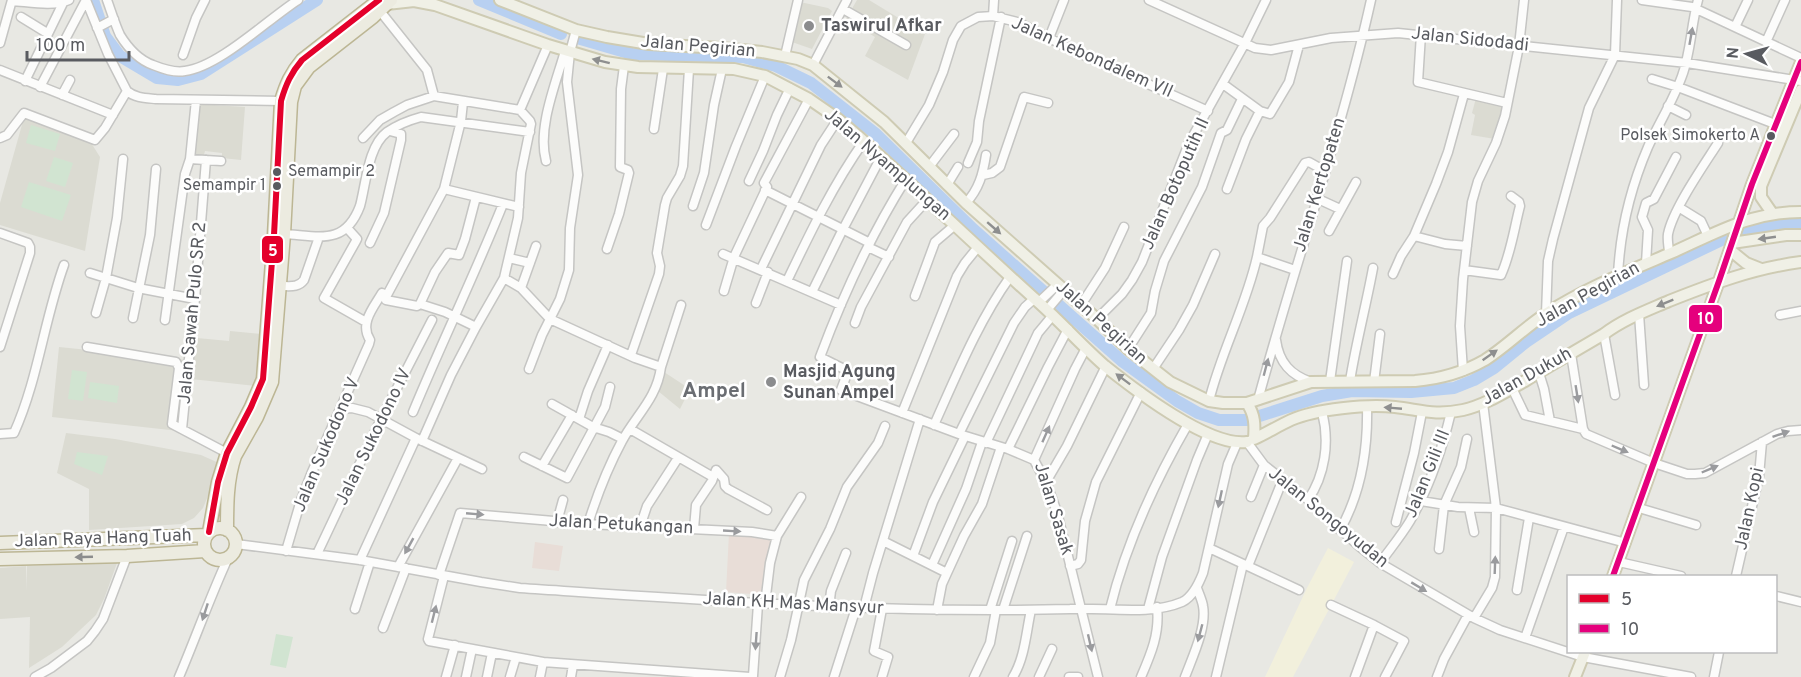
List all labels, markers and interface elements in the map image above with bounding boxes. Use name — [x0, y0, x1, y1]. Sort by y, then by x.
street label: Jalan Kebondalem VII — [1008, 12, 1176, 104]
place label: Taswirul Afkar — [821, 15, 942, 38]
marker: Taswirul Afkar — [802, 19, 816, 33]
street label: Jalan Sidodadi — [1410, 22, 1530, 58]
scale bar — [27, 24, 129, 62]
north arrow — [1717, 24, 1777, 84]
one-way arrow — [1687, 26, 1696, 45]
street label: Jalan Pegirian — [639, 31, 757, 63]
text: 100 m — [36, 35, 85, 58]
text: N — [1724, 46, 1745, 59]
one-way arrow — [592, 56, 610, 66]
one-way arrow — [827, 76, 843, 88]
street label: Jalan Nyamplungan — [819, 104, 955, 226]
street label: Jalan Botoputih II — [1137, 114, 1215, 254]
street label: Jalan Kertopaten — [1289, 115, 1351, 255]
place label: Polsek Simokerto A — [1620, 126, 1760, 146]
marker: Polsek Simokerto A — [1765, 130, 1777, 142]
place label: Semampir 2 — [288, 162, 375, 182]
marker: Semampir 2 — [271, 166, 283, 178]
place label: Semampir 1 — [183, 176, 266, 196]
marker: Semampir 1 — [271, 180, 283, 192]
street label: Jalan Sawah Pulo SR 2 — [174, 221, 212, 405]
one-way arrow — [986, 221, 1001, 234]
one-way arrow — [1757, 234, 1776, 243]
line badge: 5 — [261, 235, 284, 264]
text: 5 — [268, 242, 278, 262]
street label: Jalan Pegirian — [1532, 257, 1644, 333]
street label: Jalan Pegirian — [1050, 276, 1152, 370]
one-way arrow — [1656, 299, 1674, 308]
line badge: 10 — [1688, 304, 1723, 333]
text: 10 — [1698, 310, 1714, 330]
street label: Jalan Dukuh — [1478, 343, 1576, 411]
one-way arrow — [1482, 349, 1498, 361]
one-way arrow — [1262, 358, 1272, 376]
place label: Masjid Agung Sunan Ampel — [783, 361, 896, 405]
street label: Jalan Sukodono IV — [331, 365, 417, 509]
one-way arrow — [1115, 373, 1130, 385]
street label: Jalan Sukodono V — [288, 374, 366, 516]
marker: Masjid Agung Sunan Ampel — [764, 375, 778, 389]
district label: Ampel — [682, 378, 746, 405]
one-way arrow — [1573, 385, 1582, 404]
one-way arrow — [1384, 403, 1403, 412]
one-way arrow — [1042, 425, 1051, 443]
street label: Jalan Gili III — [1400, 426, 1456, 522]
one-way arrow — [1772, 428, 1790, 438]
one-way arrow — [1611, 445, 1629, 454]
street label: Jalan Sasak — [1028, 460, 1078, 558]
street label: Jalan Songoyudan — [1263, 462, 1393, 574]
one-way arrow — [1701, 465, 1718, 474]
street label: Jalan Kopi — [1730, 465, 1770, 553]
one-way arrow — [1215, 490, 1224, 509]
one-way arrow — [465, 509, 484, 519]
street label: Jalan Petukangan — [548, 510, 694, 540]
street label: Jalan Raya Hang Tuah — [14, 524, 192, 554]
one-way arrow — [723, 526, 742, 535]
one-way arrow — [404, 538, 414, 555]
one-way arrow — [75, 552, 94, 562]
one-way arrow — [1491, 556, 1500, 575]
legend — [1567, 575, 1777, 653]
one-way arrow — [1411, 582, 1428, 592]
street label: Jalan KH Mas Mansyur — [702, 588, 884, 620]
text: 5 — [1621, 589, 1632, 612]
one-way arrow — [200, 603, 210, 621]
one-way arrow — [430, 605, 440, 623]
text: 10 — [1621, 619, 1639, 642]
one-way arrow — [1194, 624, 1204, 642]
one-way arrow — [751, 631, 761, 650]
one-way arrow — [1085, 633, 1095, 652]

